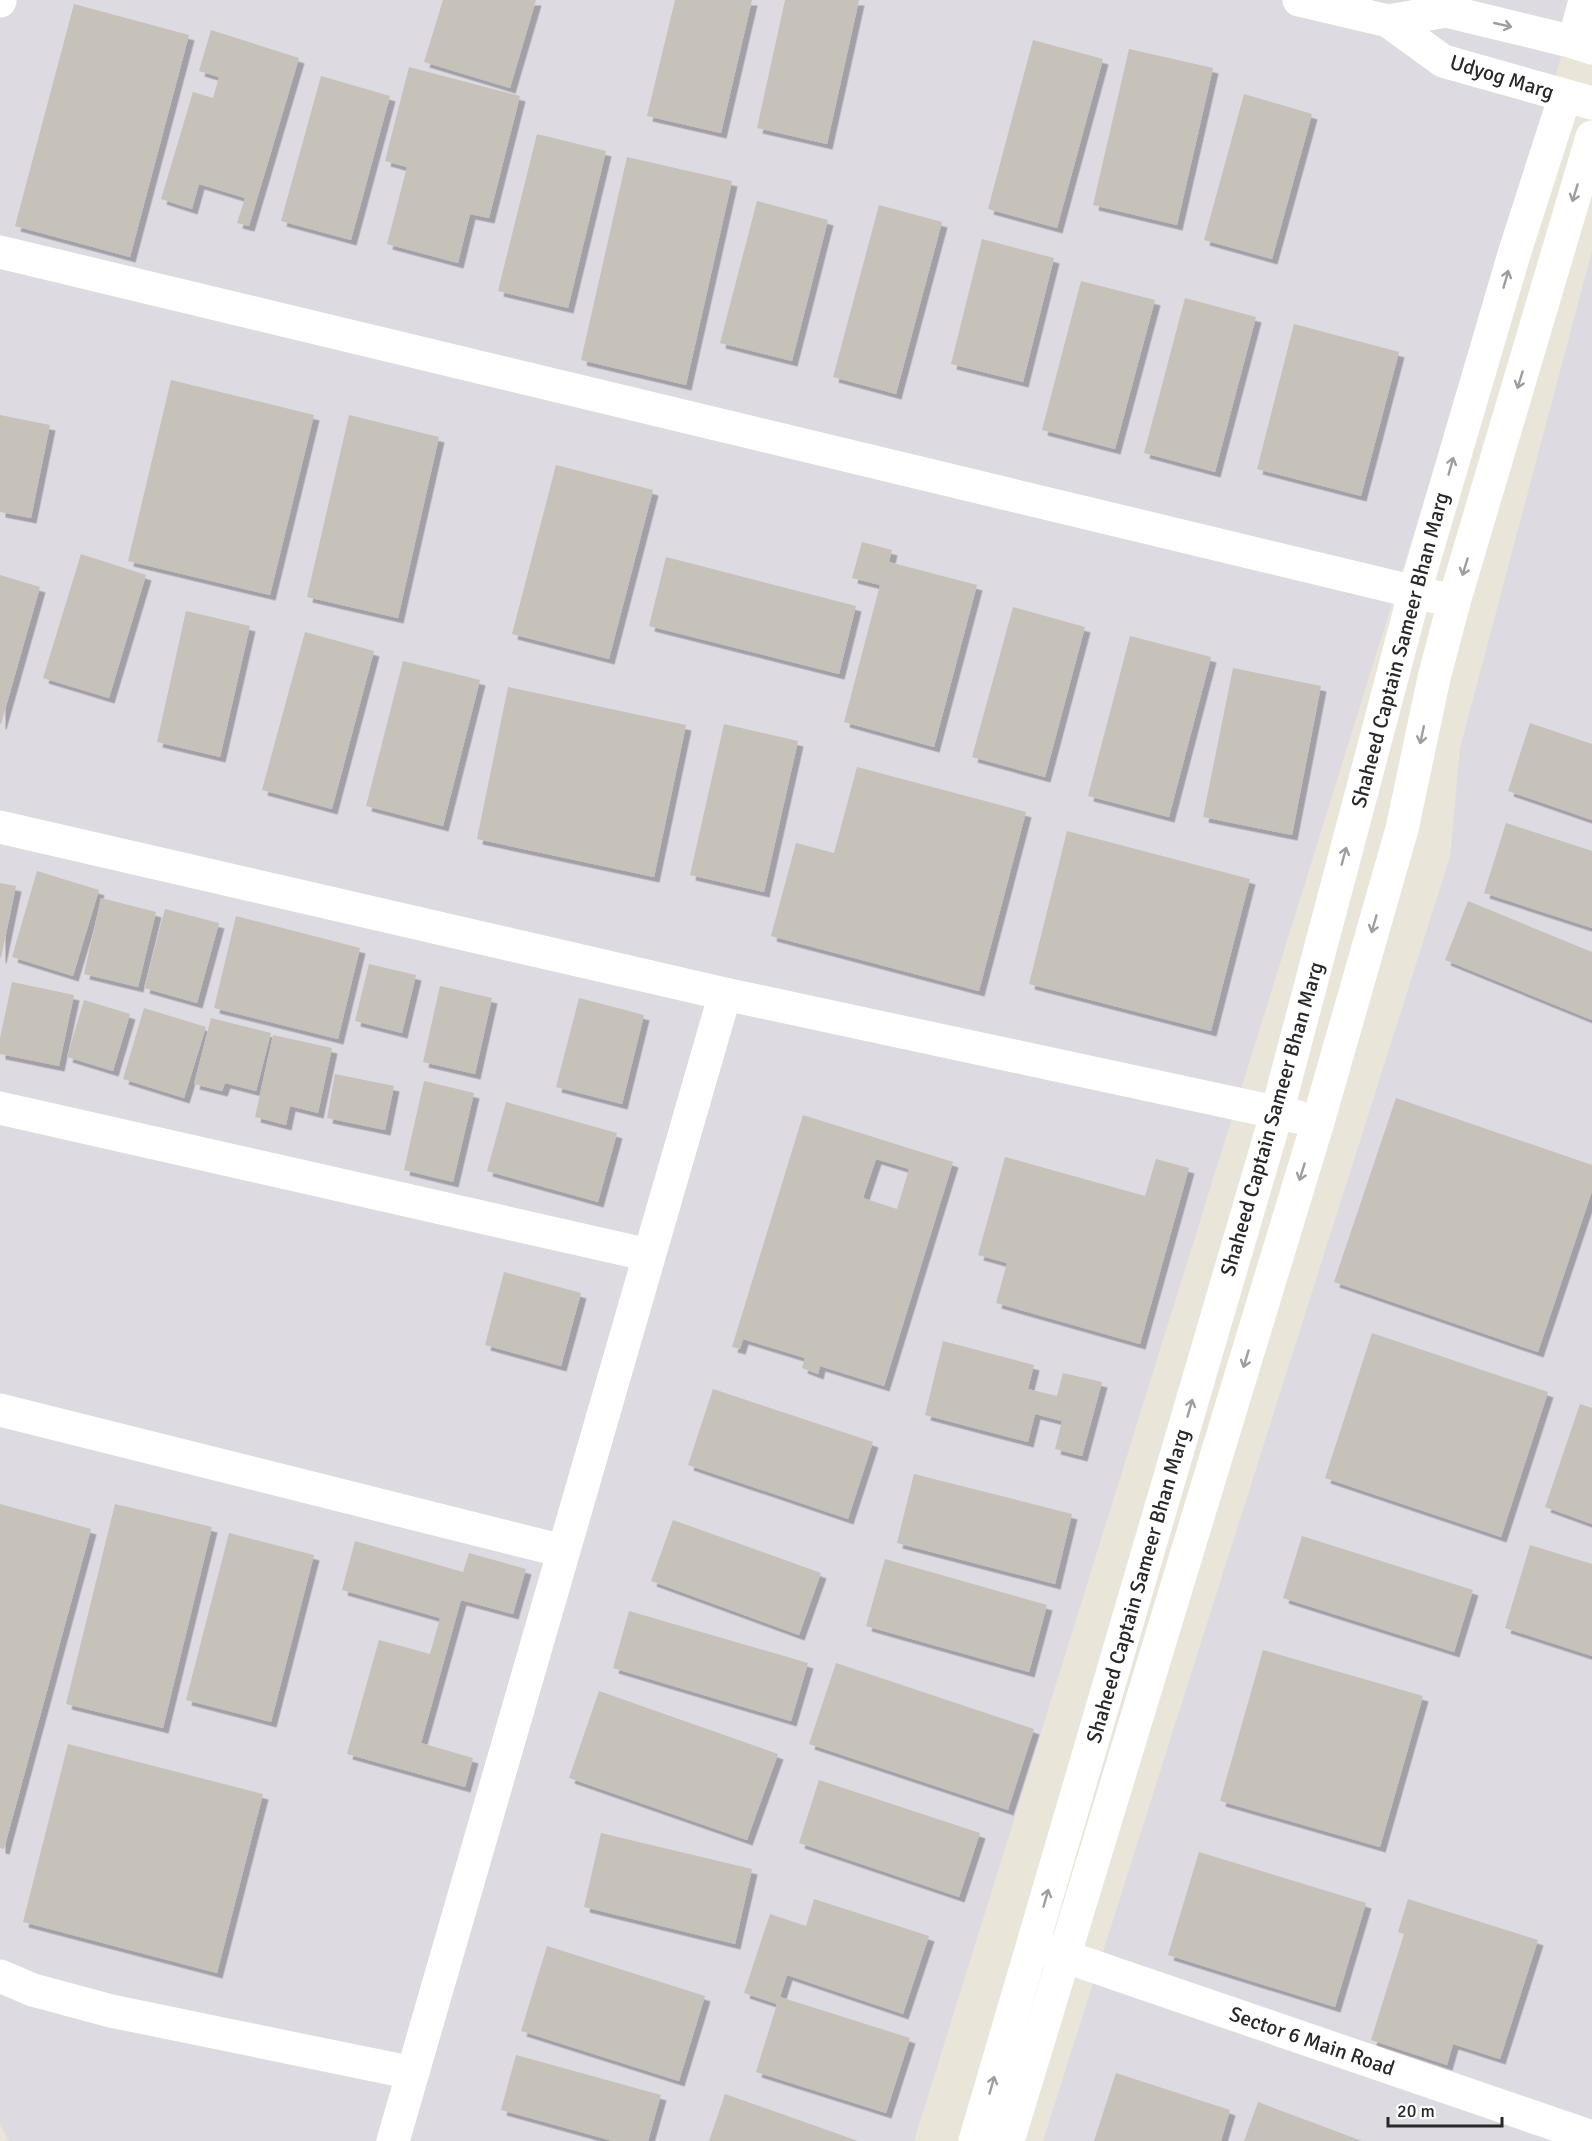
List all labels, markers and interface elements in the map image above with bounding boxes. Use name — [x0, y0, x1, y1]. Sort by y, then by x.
one-way arrow — [1493, 20, 1512, 31]
street label: Udyog Marg — [1447, 49, 1557, 105]
one-way arrow — [1569, 183, 1580, 202]
one-way arrow — [1501, 270, 1512, 289]
one-way arrow — [1514, 370, 1525, 389]
one-way arrow — [1446, 457, 1457, 476]
street label: Shaheed Captain Sameer Bhan Marg — [1345, 489, 1455, 811]
one-way arrow — [1459, 557, 1470, 576]
one-way arrow — [1416, 725, 1427, 745]
one-way arrow — [1339, 847, 1350, 866]
one-way arrow — [1368, 914, 1379, 933]
street label: Shaheed Captain Sameer Bhan Marg — [1215, 959, 1329, 1279]
one-way arrow — [1296, 1162, 1307, 1181]
one-way arrow — [1239, 1349, 1250, 1368]
one-way arrow — [1185, 1399, 1196, 1418]
street label: Shaheed Captain Sameer Bhan Marg — [1081, 1426, 1195, 1746]
one-way arrow — [1041, 1889, 1052, 1908]
street label: Sector 6 Main Road — [1226, 2001, 1398, 2081]
one-way arrow — [987, 2076, 998, 2095]
scale bar — [1388, 2090, 1502, 2128]
text: 20 m — [1397, 2100, 1435, 2122]

